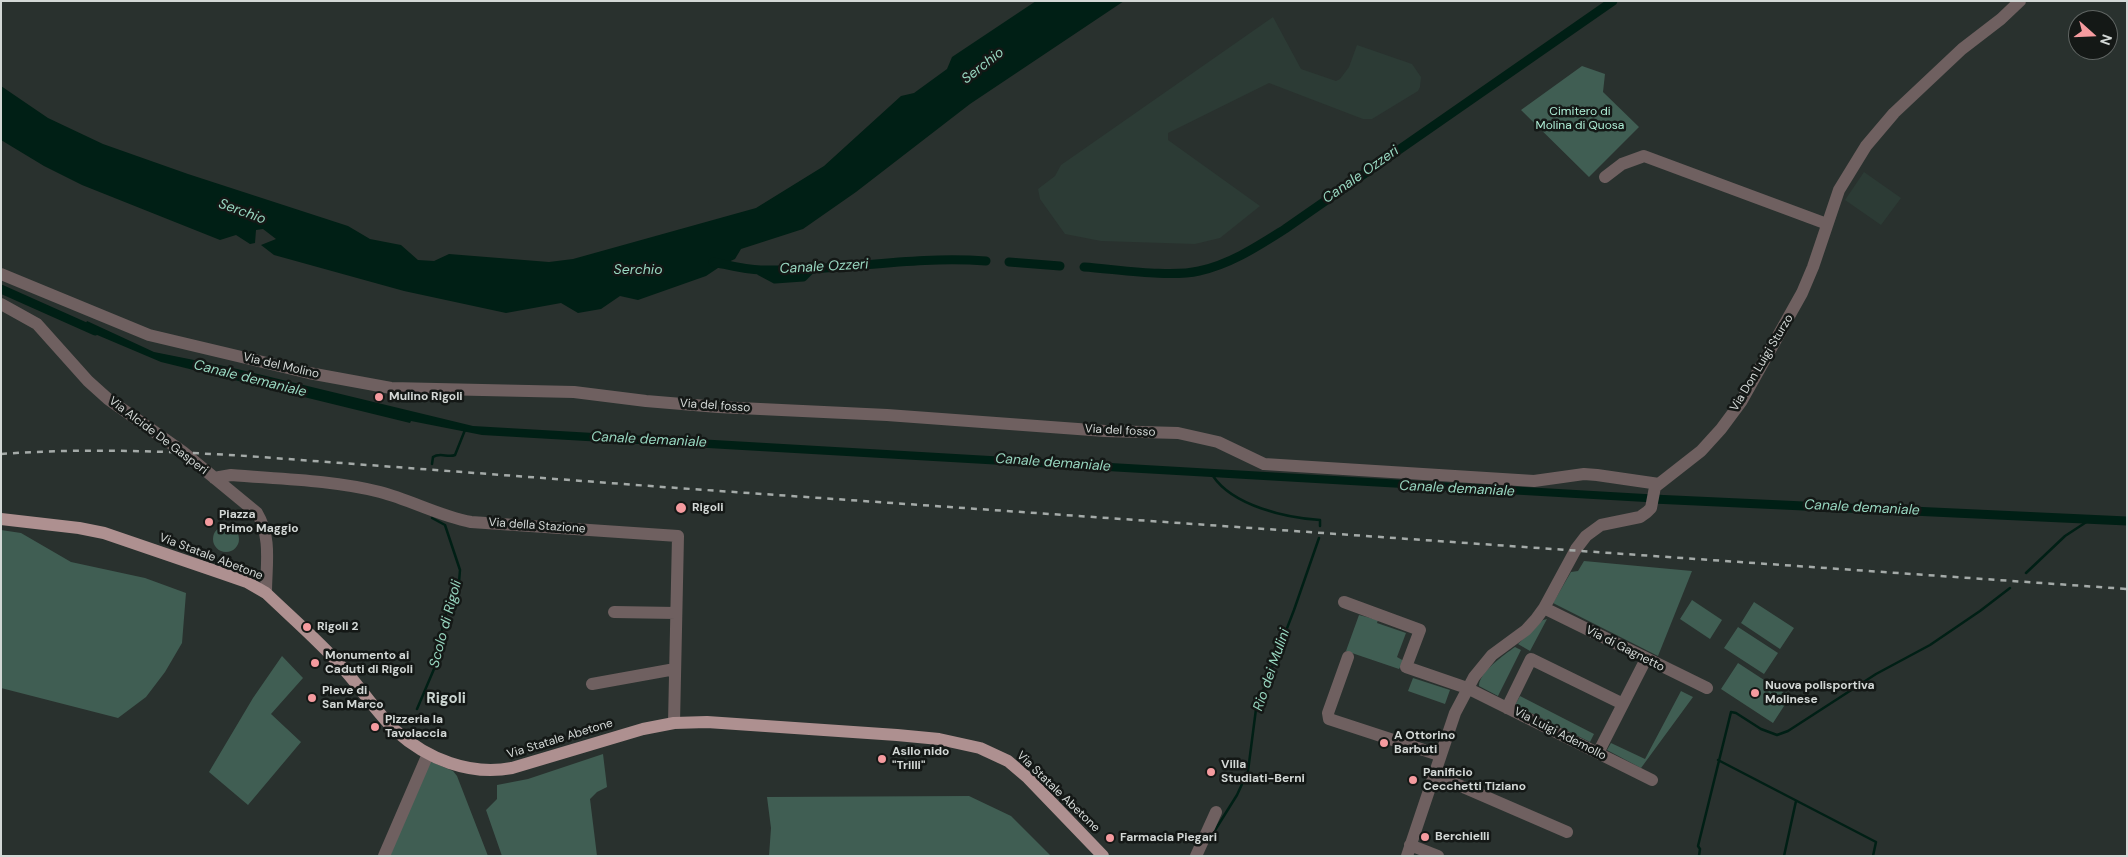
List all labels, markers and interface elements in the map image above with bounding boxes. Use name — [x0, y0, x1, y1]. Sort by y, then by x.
north arrow — [2068, 10, 2118, 60]
text: N — [2096, 32, 2116, 48]
water label: Serchio — [959, 44, 1007, 88]
park label: Cimitero di Molina di Quosa — [1536, 105, 1624, 133]
water label: Canale Ozzeri — [1320, 143, 1402, 207]
water label: Serchio — [216, 196, 268, 228]
water label: Canale Ozzeri — [779, 256, 869, 278]
water label: Serchio — [614, 262, 662, 278]
street label: Via Don Luigi Sturzo — [1727, 312, 1797, 414]
street label: Via del Molino — [242, 350, 320, 382]
water label: Canale demaniale — [192, 357, 308, 401]
place label: Mulino Rigoli — [389, 390, 463, 404]
marker: Mulino Rigoli — [373, 391, 385, 403]
street label: Via Alcide De Gasperi — [106, 394, 210, 478]
street label: Via del fosso — [679, 396, 751, 416]
street label: Via del fosso — [1084, 422, 1156, 440]
water label: Canale demaniale — [591, 429, 707, 451]
water label: Canale demaniale — [995, 451, 1111, 475]
water label: Canale demaniale — [1399, 478, 1515, 500]
water label: Canale demaniale — [1804, 497, 1920, 519]
marker: Rigoli — [674, 501, 688, 515]
place label: Rigoli — [692, 501, 724, 515]
place label: Piazza Primo Maggio — [219, 508, 299, 536]
street label: Via della Stazione — [488, 515, 586, 537]
marker: Piazza Primo Maggio — [203, 516, 215, 528]
street label: Via Statale Abetone — [157, 531, 265, 583]
water label: Scolo di Rigoli — [426, 578, 466, 670]
place label: Rigoli 2 — [317, 620, 358, 634]
marker: Rigoli 2 — [301, 621, 313, 633]
street label: Via di Gagnetto — [1583, 623, 1667, 675]
water label: Rio dei Mulini — [1250, 627, 1294, 713]
place label: Monumento ai Caduti di Rigoli — [325, 649, 413, 677]
marker: Monumento ai Caduti di Rigoli — [309, 657, 321, 669]
place label: Nuova polisportiva Molinese — [1765, 679, 1875, 707]
place label: Pieve di San Marco — [322, 684, 384, 712]
marker: Nuova polisportiva Molinese — [1749, 687, 1761, 699]
district label: Rigoli — [426, 690, 466, 708]
marker: Pieve di San Marco — [306, 692, 318, 704]
street label: Via Luigi Ademollo — [1511, 704, 1609, 764]
place label: Pizzeria la Tavolaccia — [385, 713, 447, 741]
street label: Via Statale Abetone — [505, 716, 615, 762]
marker: Pizzeria la Tavolaccia — [369, 721, 381, 733]
place label: A Ottorino Barbuti — [1394, 729, 1455, 757]
marker: A Ottorino Barbuti — [1378, 737, 1390, 749]
place label: Asilo nido "Trilli" — [892, 745, 949, 773]
street label: Via Statale Abetone — [1013, 749, 1103, 835]
marker: Asilo nido "Trilli" — [876, 753, 888, 765]
place label: Villa Studiati-Berni — [1221, 758, 1305, 786]
marker: Villa Studiati-Berni — [1205, 766, 1217, 778]
place label: Panificio Cecchetti Tiziano — [1423, 766, 1526, 794]
marker: Panificio Cecchetti Tiziano — [1407, 774, 1419, 786]
place label: Berchielli — [1435, 830, 1490, 844]
place label: Farmacia Piegari — [1120, 831, 1217, 845]
marker: Berchielli — [1419, 831, 1431, 843]
marker: Farmacia Piegari — [1104, 832, 1116, 844]

